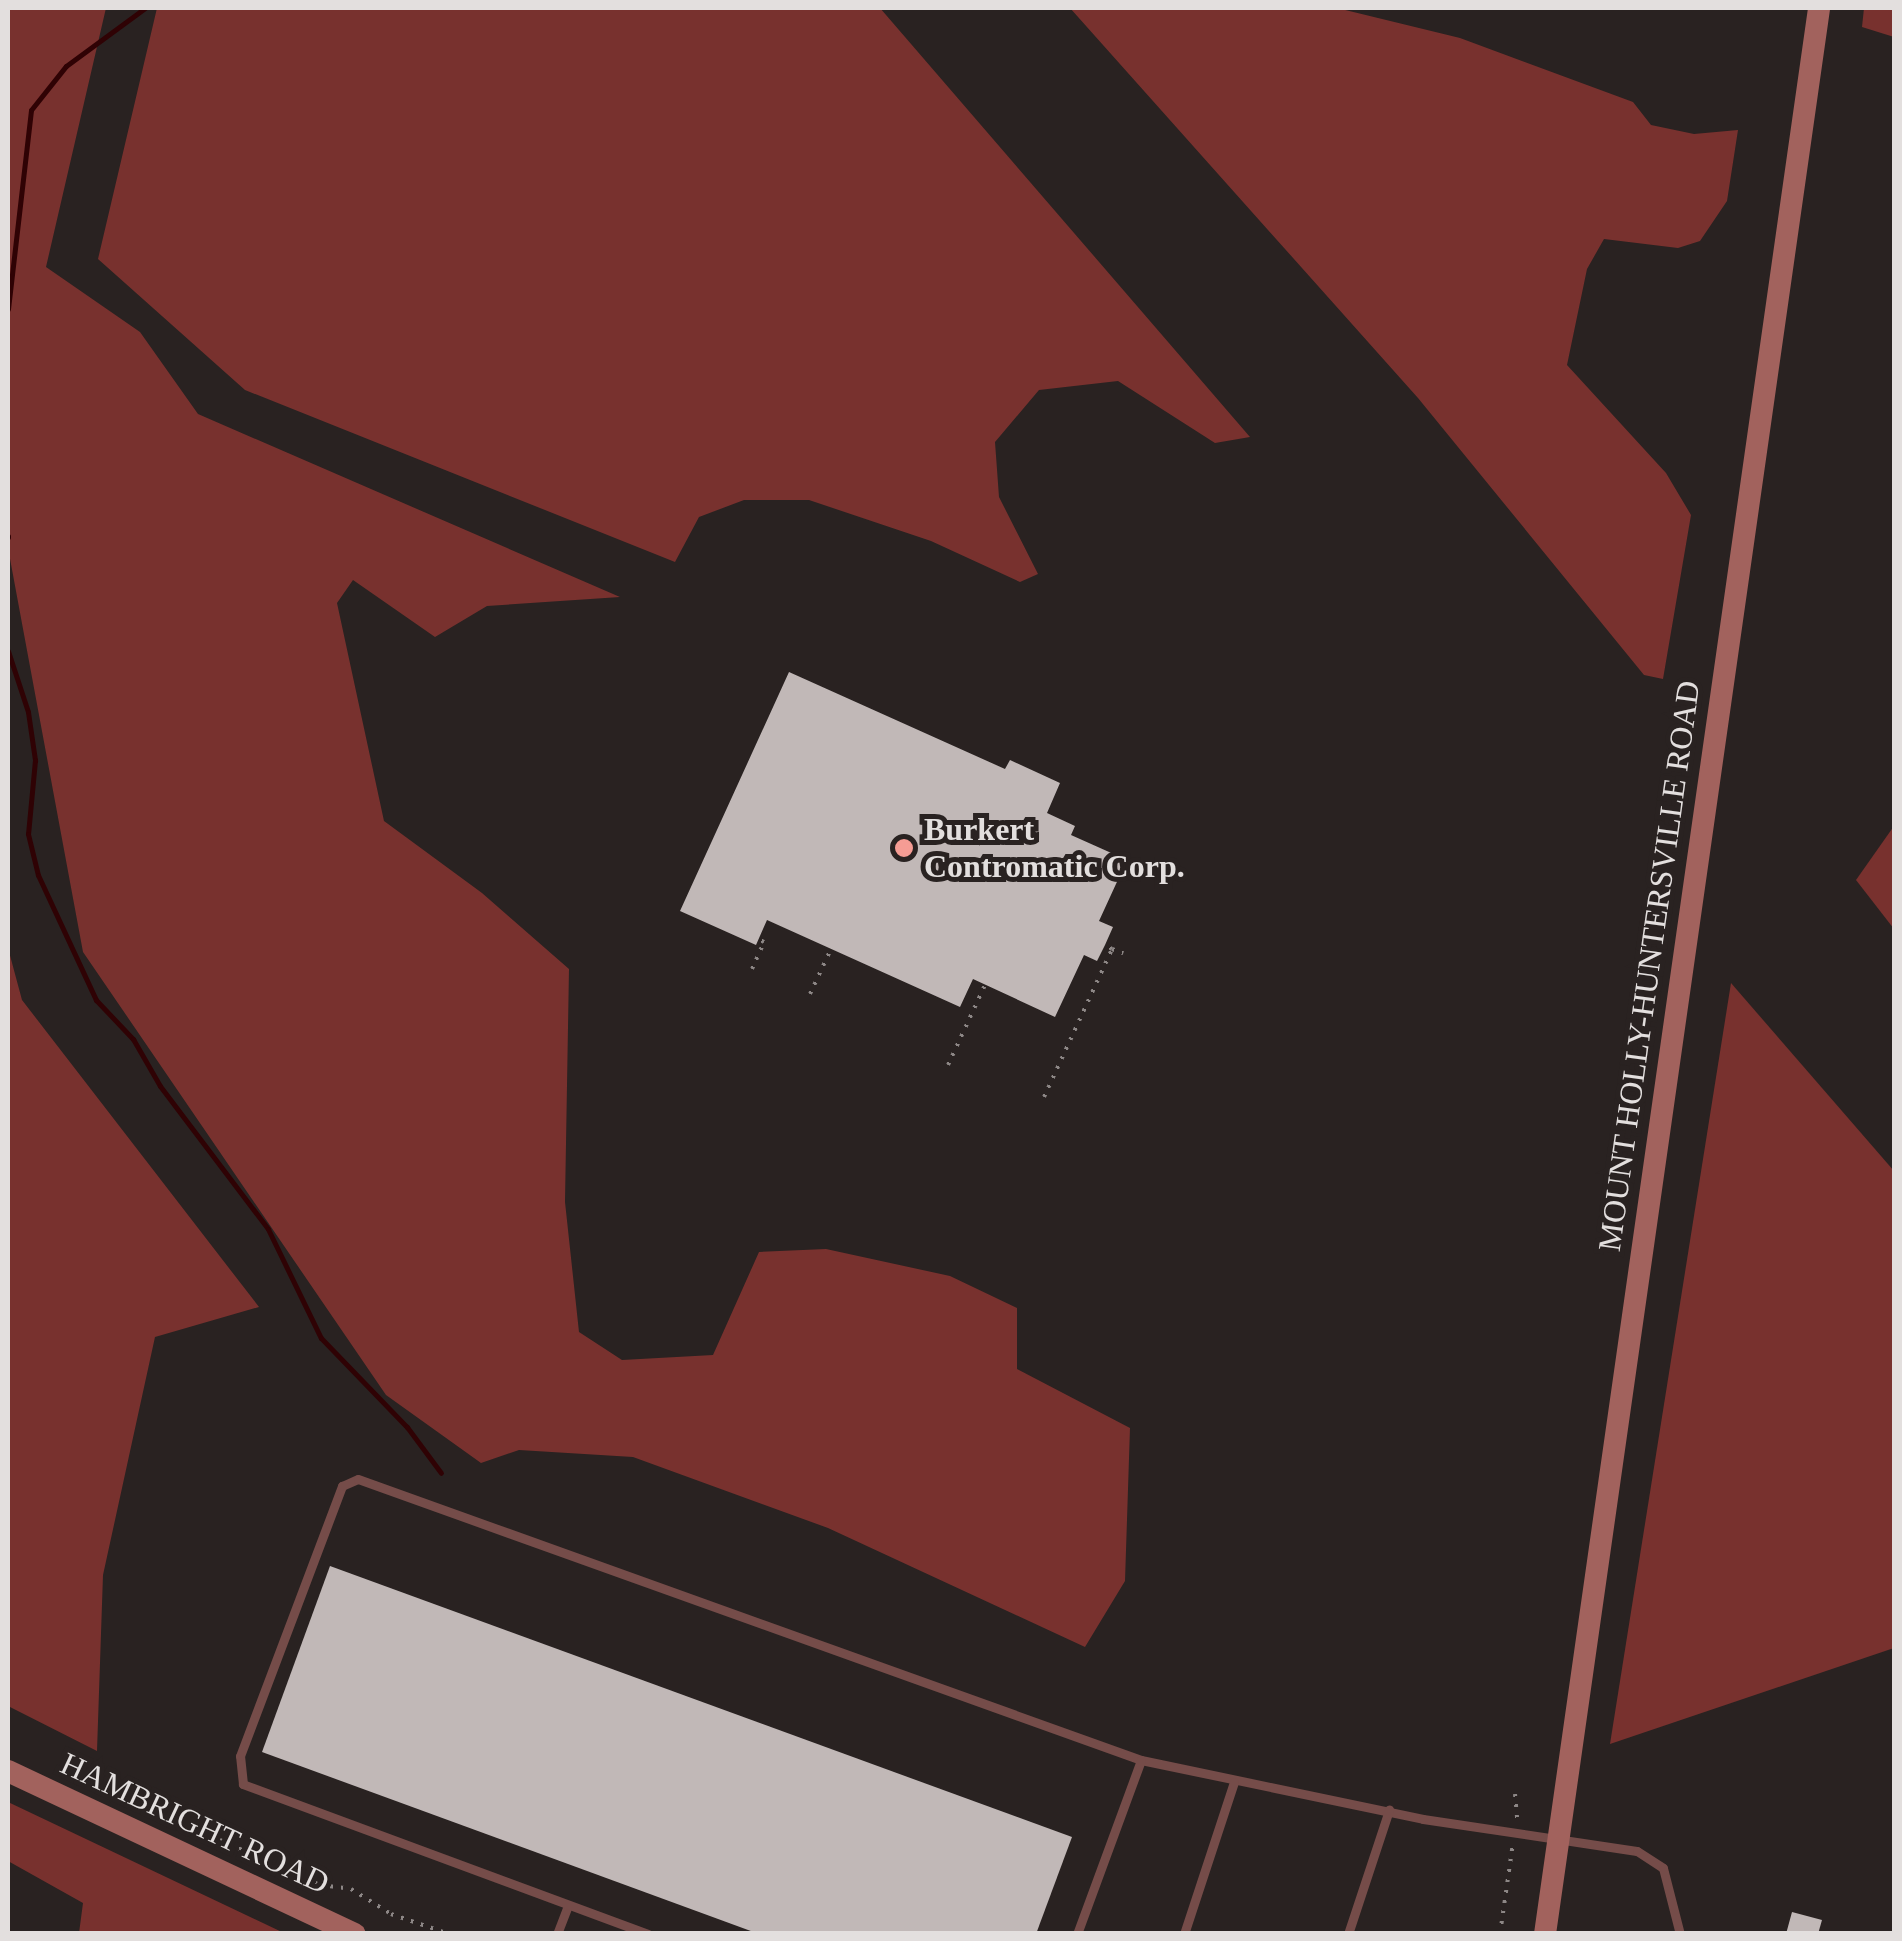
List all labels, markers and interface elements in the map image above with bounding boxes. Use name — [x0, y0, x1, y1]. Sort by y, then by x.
street label: MOUNT HOLLY-HUNTERSVILLE ROAD — [1590, 678, 1708, 1254]
place label: Burkert Contromatic Corp. — [924, 811, 1185, 886]
marker: Burkert Contromatic Corp. — [893, 837, 915, 859]
street label: HAMBRIGHT ROAD — [54, 1744, 336, 1902]

